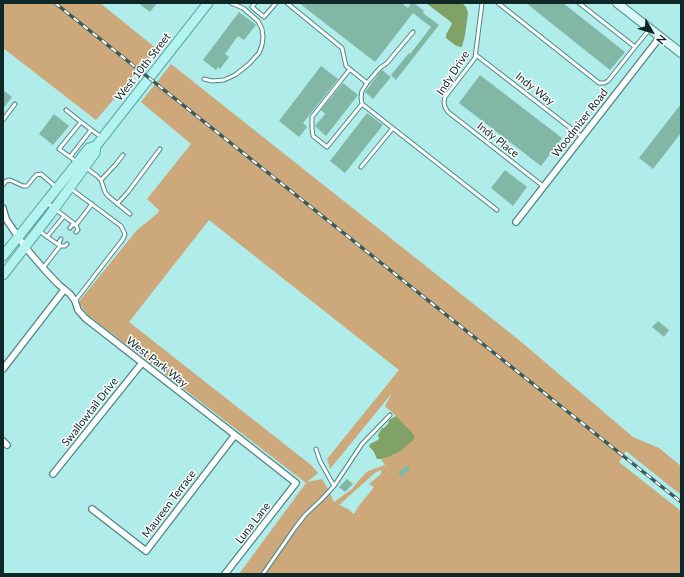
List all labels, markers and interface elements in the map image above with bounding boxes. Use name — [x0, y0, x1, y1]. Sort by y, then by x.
north arrow — [632, 12, 672, 52]
street label: West 10th Street — [112, 30, 174, 104]
text: N — [654, 32, 669, 47]
street label: Indy Drive — [434, 48, 472, 98]
street label: Indy Way — [513, 70, 557, 108]
street label: Woodmizer Road — [549, 86, 611, 160]
street label: Indy Place — [474, 120, 522, 160]
street label: West Park Way — [124, 334, 190, 390]
street label: Swallowtail Drive — [59, 375, 121, 449]
street label: Maureen Terrace — [139, 468, 199, 540]
street label: Luna Lane — [233, 500, 273, 546]

